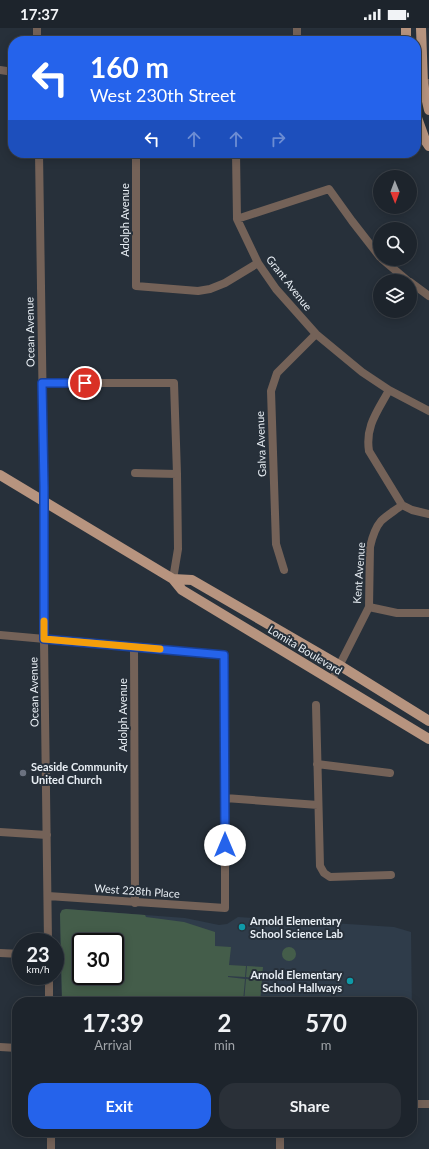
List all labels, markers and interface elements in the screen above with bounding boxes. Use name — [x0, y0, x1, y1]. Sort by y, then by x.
text: 17:37 — [20, 5, 59, 23]
text: 160 m — [90, 50, 169, 84]
icon: left — [24, 52, 76, 104]
text: West 230th Street — [90, 84, 236, 106]
icon: left — [141, 128, 163, 150]
icon: ahead — [183, 128, 205, 150]
icon: ahead — [225, 128, 247, 150]
icon: right — [267, 128, 289, 150]
north arrow — [373, 170, 417, 214]
map controls — [373, 170, 417, 318]
street label: Adolph Avenue — [118, 183, 131, 257]
button: search — [373, 222, 417, 266]
street label: Grant Avenue — [264, 253, 315, 313]
button: layers — [373, 274, 417, 318]
street label: Ocean Avenue — [22, 297, 37, 367]
pin — [68, 366, 102, 400]
icon: arrive — [74, 372, 96, 394]
street label: Galva Avenue — [253, 411, 268, 477]
street label: Kent Avenue — [350, 542, 367, 604]
street label: Lomita Boulevard — [266, 622, 345, 677]
street label: Ocean Avenue — [26, 657, 41, 727]
street label: Adolph Avenue — [116, 678, 129, 752]
place label: Seaside Community United Church — [31, 760, 128, 786]
marker: Seaside Community United Church — [18, 768, 28, 778]
position arrow — [204, 824, 246, 866]
street label: West 228th Place — [94, 881, 180, 900]
place label: Arnold Elementary School Science Lab — [249, 914, 343, 940]
marker: Arnold Elementary School Science Lab — [237, 922, 247, 932]
speed limit sign: 30 — [72, 933, 124, 985]
text: 23 — [26, 942, 50, 966]
text: km/h — [26, 963, 50, 975]
place label: Arnold Elementary School Hallways — [249, 968, 342, 994]
marker: Arnold Elementary School Hallways — [345, 976, 355, 986]
text: 17:39 — [82, 1008, 144, 1037]
text: 2 — [218, 1008, 232, 1037]
text: 570 — [305, 1008, 347, 1037]
text: Arrival — [94, 1037, 132, 1053]
text: min — [214, 1037, 235, 1053]
text: m — [321, 1037, 331, 1053]
button: Exit — [28, 1083, 211, 1129]
button: Share — [219, 1083, 401, 1129]

